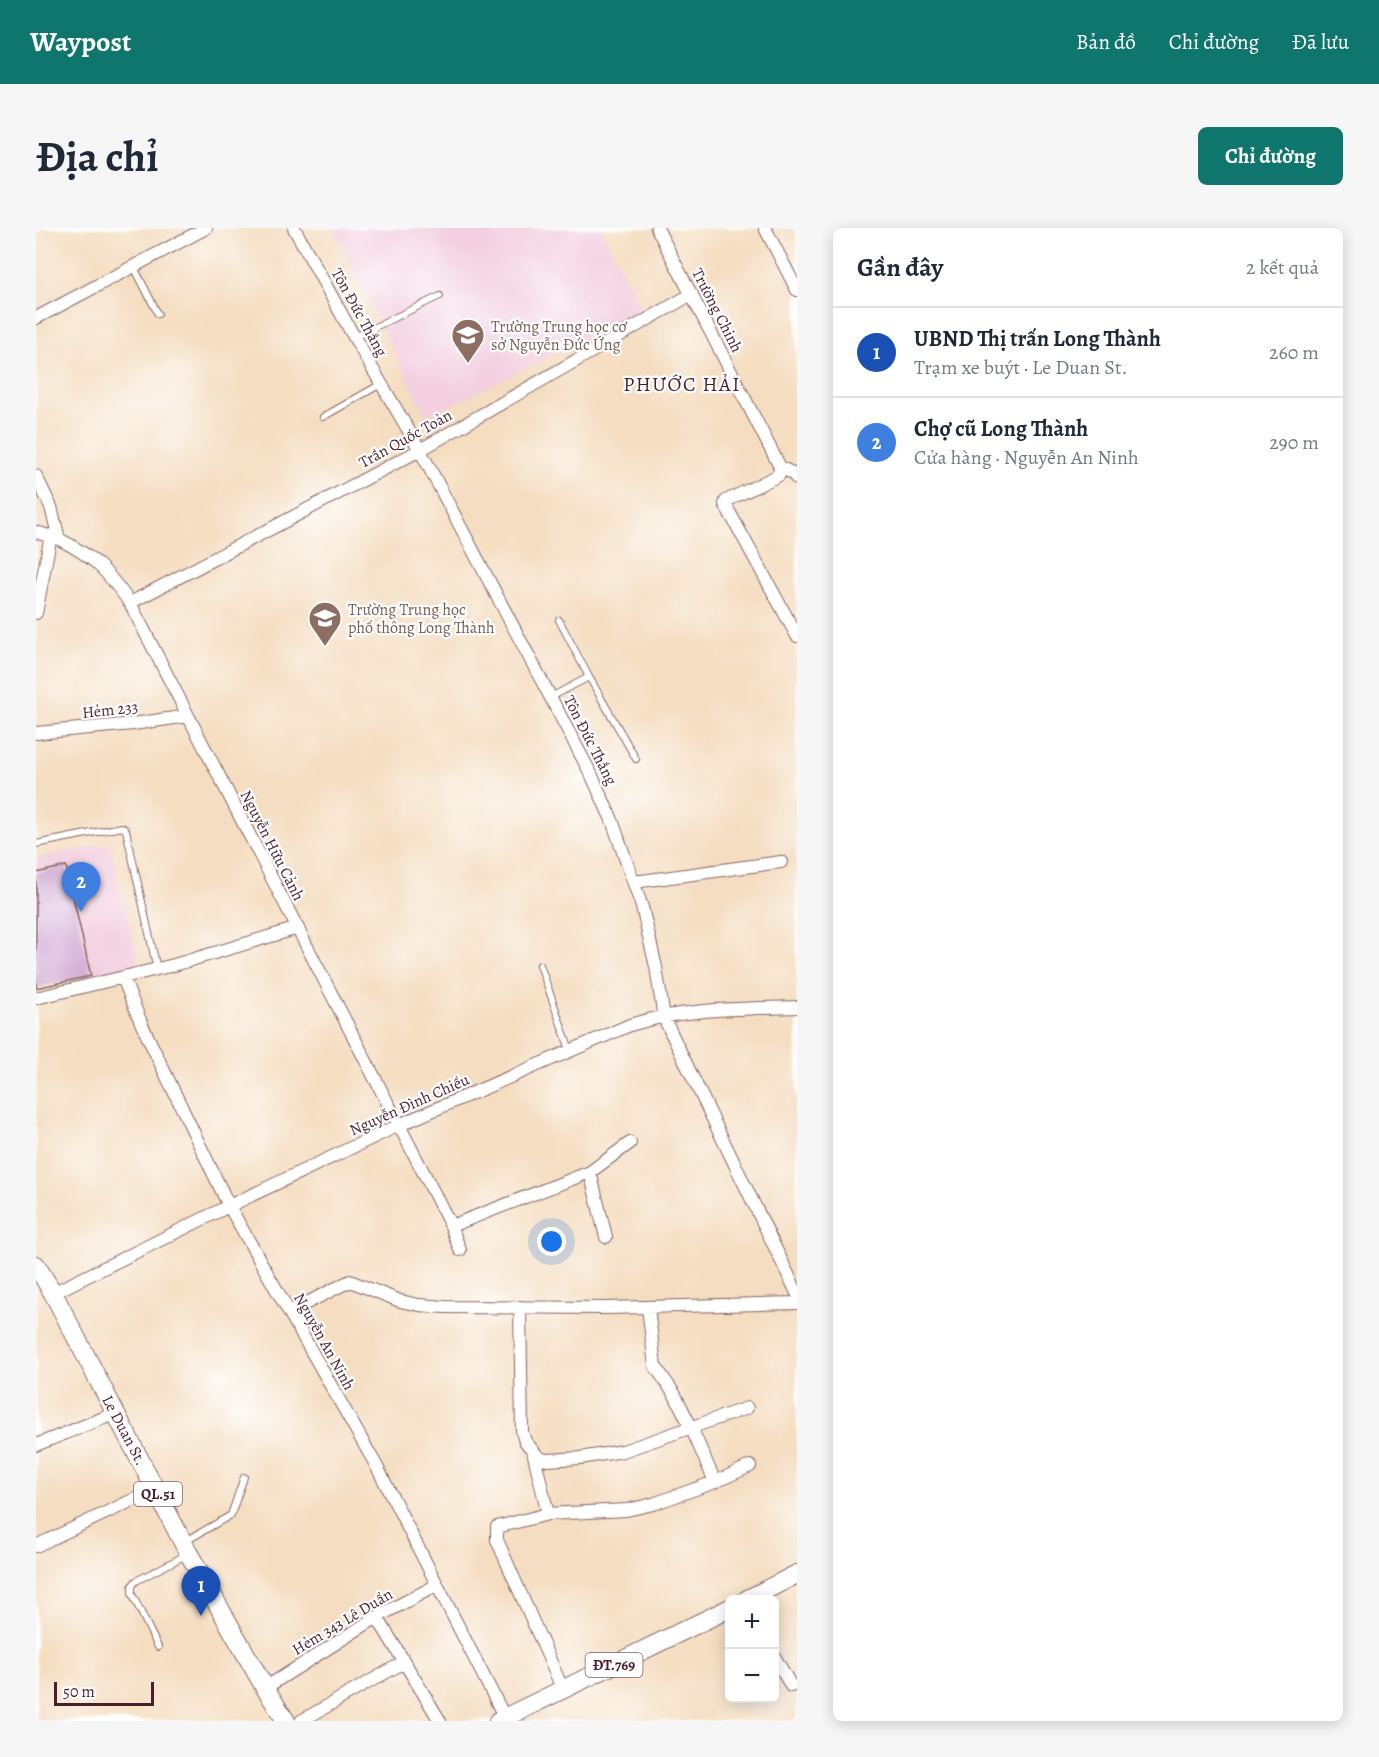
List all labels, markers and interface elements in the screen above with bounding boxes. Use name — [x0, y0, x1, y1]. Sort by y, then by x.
text: Waypost — [30, 23, 131, 61]
text: Bản đồ — [1076, 28, 1136, 56]
text: Chỉ đường — [1169, 28, 1259, 56]
text: Đã lưu — [1292, 28, 1349, 56]
button: Chỉ đường — [1198, 127, 1343, 185]
text: Địa chỉ — [36, 128, 158, 185]
text: Gần đây — [857, 250, 943, 285]
text: 2 kết quả — [1246, 254, 1319, 281]
street label: Tôn Đức Thắng — [326, 264, 392, 361]
street label: Trường Chinh — [686, 265, 748, 357]
place label: Trường Trung học cơ sở Nguyễn Đức Ứng — [491, 316, 627, 356]
school or university icon: Trường Trung học cơ sở Nguyễn Đức Ứng — [450, 317, 486, 364]
text: UBND Thị trấn Long Thành — [914, 324, 1161, 354]
text: 1 — [873, 339, 880, 366]
text: 260 m — [1269, 339, 1319, 366]
text: Trạm xe buýt · Le Duan St. — [914, 354, 1128, 381]
district label: PHƯỚC HẢI — [623, 371, 741, 398]
street label: Trần Quốc Toản — [355, 404, 456, 474]
text: Chợ cũ Long Thành — [914, 414, 1088, 444]
text: 2 — [872, 429, 881, 456]
text: 290 m — [1269, 429, 1319, 456]
text: Cửa hàng · Nguyễn An Ninh — [914, 444, 1139, 471]
place label: Trường Trung học phổ thông Long Thành — [348, 599, 495, 639]
school or university icon: Trường Trung học phổ thông Long Thành — [307, 600, 343, 647]
street label: Tôn Đức Thắng — [558, 692, 622, 789]
street label: Hẻm 233 — [81, 696, 139, 724]
street label: Nguyễn Hữu Cảnh — [235, 786, 310, 905]
pin: 2 — [62, 862, 100, 912]
street label: Nguyễn Đình Chiểu — [346, 1068, 473, 1141]
your location — [537, 1227, 566, 1256]
street label: Nguyễn An Ninh — [288, 1289, 360, 1394]
street label: Le Duan St. — [96, 1392, 152, 1469]
road number: QL.51 — [134, 1482, 182, 1506]
pin: 1 — [182, 1566, 220, 1616]
street label: Hẻm 343 Lê Duẩn — [288, 1583, 397, 1661]
map controls — [725, 1595, 779, 1703]
button: + — [725, 1595, 779, 1649]
button: − — [725, 1649, 779, 1703]
road number: ĐT.769 — [586, 1653, 642, 1677]
scale bar — [54, 1679, 154, 1706]
text: 50 m — [63, 1681, 95, 1703]

